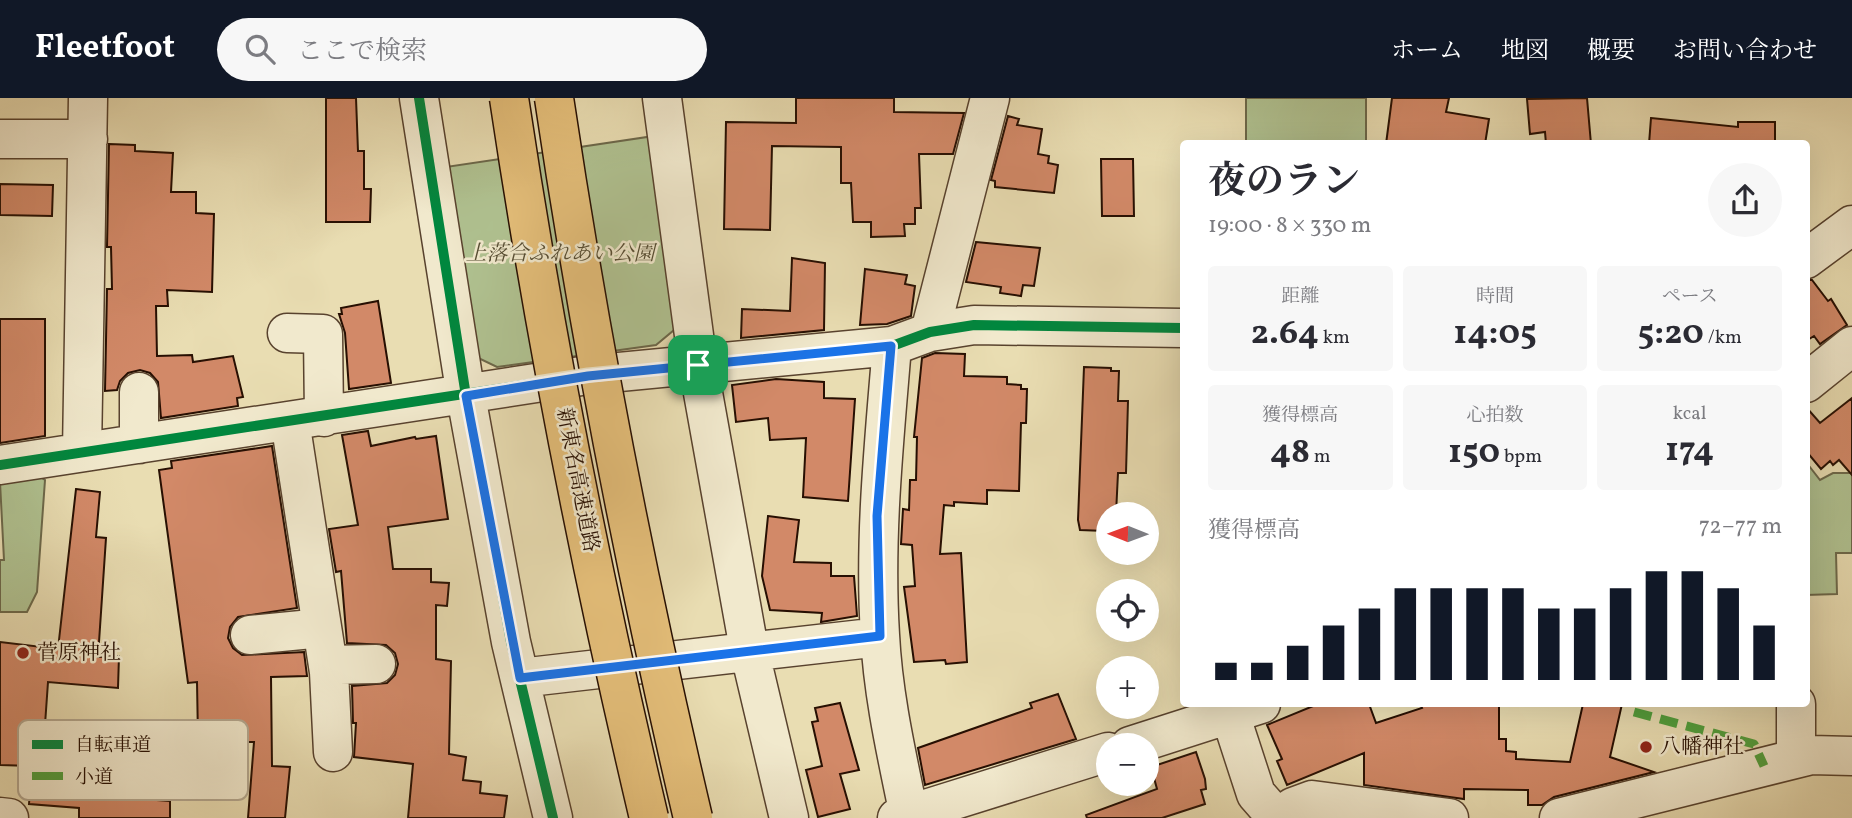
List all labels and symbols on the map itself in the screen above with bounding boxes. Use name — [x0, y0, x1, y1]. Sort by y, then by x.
park label: 上落合ふれあい公園 — [466, 240, 657, 269]
pin — [668, 335, 728, 395]
street label: 新東名高速道路 — [549, 405, 605, 555]
north arrow — [1096, 502, 1158, 565]
place label: 菅原神社 — [37, 639, 121, 668]
marker: 菅原神社 — [15, 645, 31, 661]
legend — [18, 720, 248, 800]
text: 自転車道 — [75, 733, 151, 759]
place label: 八幡神社 — [1660, 733, 1744, 762]
marker: 八幡神社 — [1638, 739, 1654, 755]
text: 小道 — [75, 765, 113, 791]

